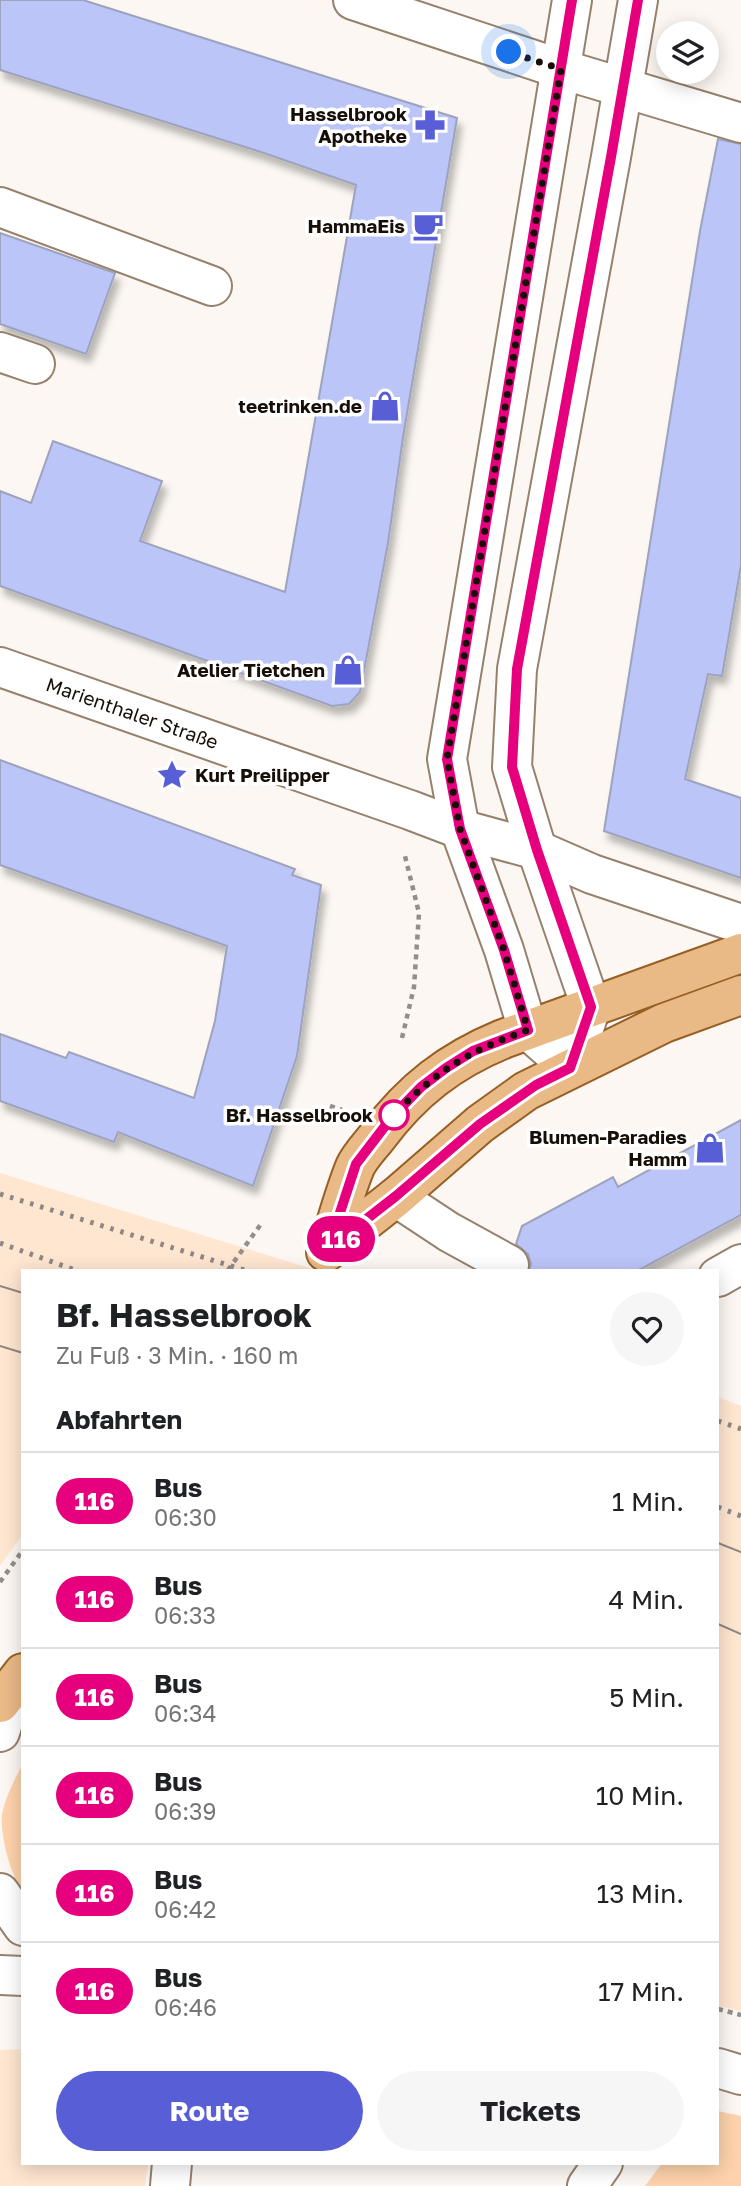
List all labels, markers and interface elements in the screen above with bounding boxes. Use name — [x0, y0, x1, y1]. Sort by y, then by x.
map controls — [656, 21, 719, 84]
button: layers — [656, 21, 719, 84]
your location — [491, 34, 526, 69]
place label: Hasselbrook Apotheke — [290, 102, 407, 147]
pharmacy icon: Hasselbrook Apotheke — [413, 108, 447, 142]
cafe icon: HammaEis — [411, 209, 445, 243]
place label: HammaEis — [308, 214, 405, 237]
shop icon: teetrinken.de — [368, 389, 402, 423]
place label: teetrinken.de — [238, 394, 362, 417]
shop icon: Atelier Tietchen — [331, 653, 365, 687]
place label: Atelier Tietchen — [177, 658, 325, 681]
street label: Marienthaler Straße — [43, 672, 221, 753]
place icon: Kurt Preilipper — [155, 758, 189, 792]
place label: Kurt Preilipper — [195, 763, 330, 786]
marker: Bf. Hasselbrook — [379, 1100, 409, 1130]
place label: Bf. Hasselbrook — [226, 1103, 373, 1126]
place label: Blumen-Paradies Hamm — [529, 1125, 687, 1170]
shop icon: Blumen-Paradies Hamm — [693, 1131, 727, 1165]
line badge: 116 — [301, 1216, 381, 1262]
text: 116 — [321, 1224, 361, 1253]
button: heart — [610, 1292, 684, 1366]
text: Bf. Hasselbrook — [56, 1295, 312, 1334]
text: Zu Fuß · 3 Min. · 160 m — [56, 1341, 298, 1369]
text: Abfahrten — [56, 1404, 182, 1435]
text: Bus — [154, 1472, 202, 1503]
text: 116 — [75, 1486, 114, 1515]
text: 1 Min. — [612, 1486, 684, 1517]
text: 06:30 — [154, 1503, 217, 1531]
text: Bus — [154, 1570, 202, 1601]
text: 116 — [75, 1584, 114, 1613]
text: 4 Min. — [609, 1584, 684, 1615]
text: 06:33 — [154, 1601, 216, 1629]
text: Bus — [154, 1668, 202, 1699]
text: 116 — [75, 1682, 114, 1711]
text: 5 Min. — [609, 1682, 684, 1713]
text: 06:34 — [154, 1699, 217, 1727]
text: Bus — [154, 1766, 202, 1797]
text: 116 — [75, 1780, 114, 1809]
text: 10 Min. — [596, 1780, 684, 1811]
text: 06:39 — [154, 1797, 216, 1825]
text: Bus — [154, 1864, 202, 1895]
text: 116 — [75, 1878, 114, 1907]
text: 13 Min. — [597, 1878, 684, 1909]
text: 06:42 — [154, 1895, 216, 1923]
text: Bus — [154, 1962, 202, 1993]
text: 116 — [75, 1976, 114, 2005]
text: 17 Min. — [598, 1976, 684, 2007]
text: 06:46 — [154, 1993, 217, 2021]
button: Route — [56, 2071, 363, 2151]
button: Tickets — [377, 2071, 684, 2151]

